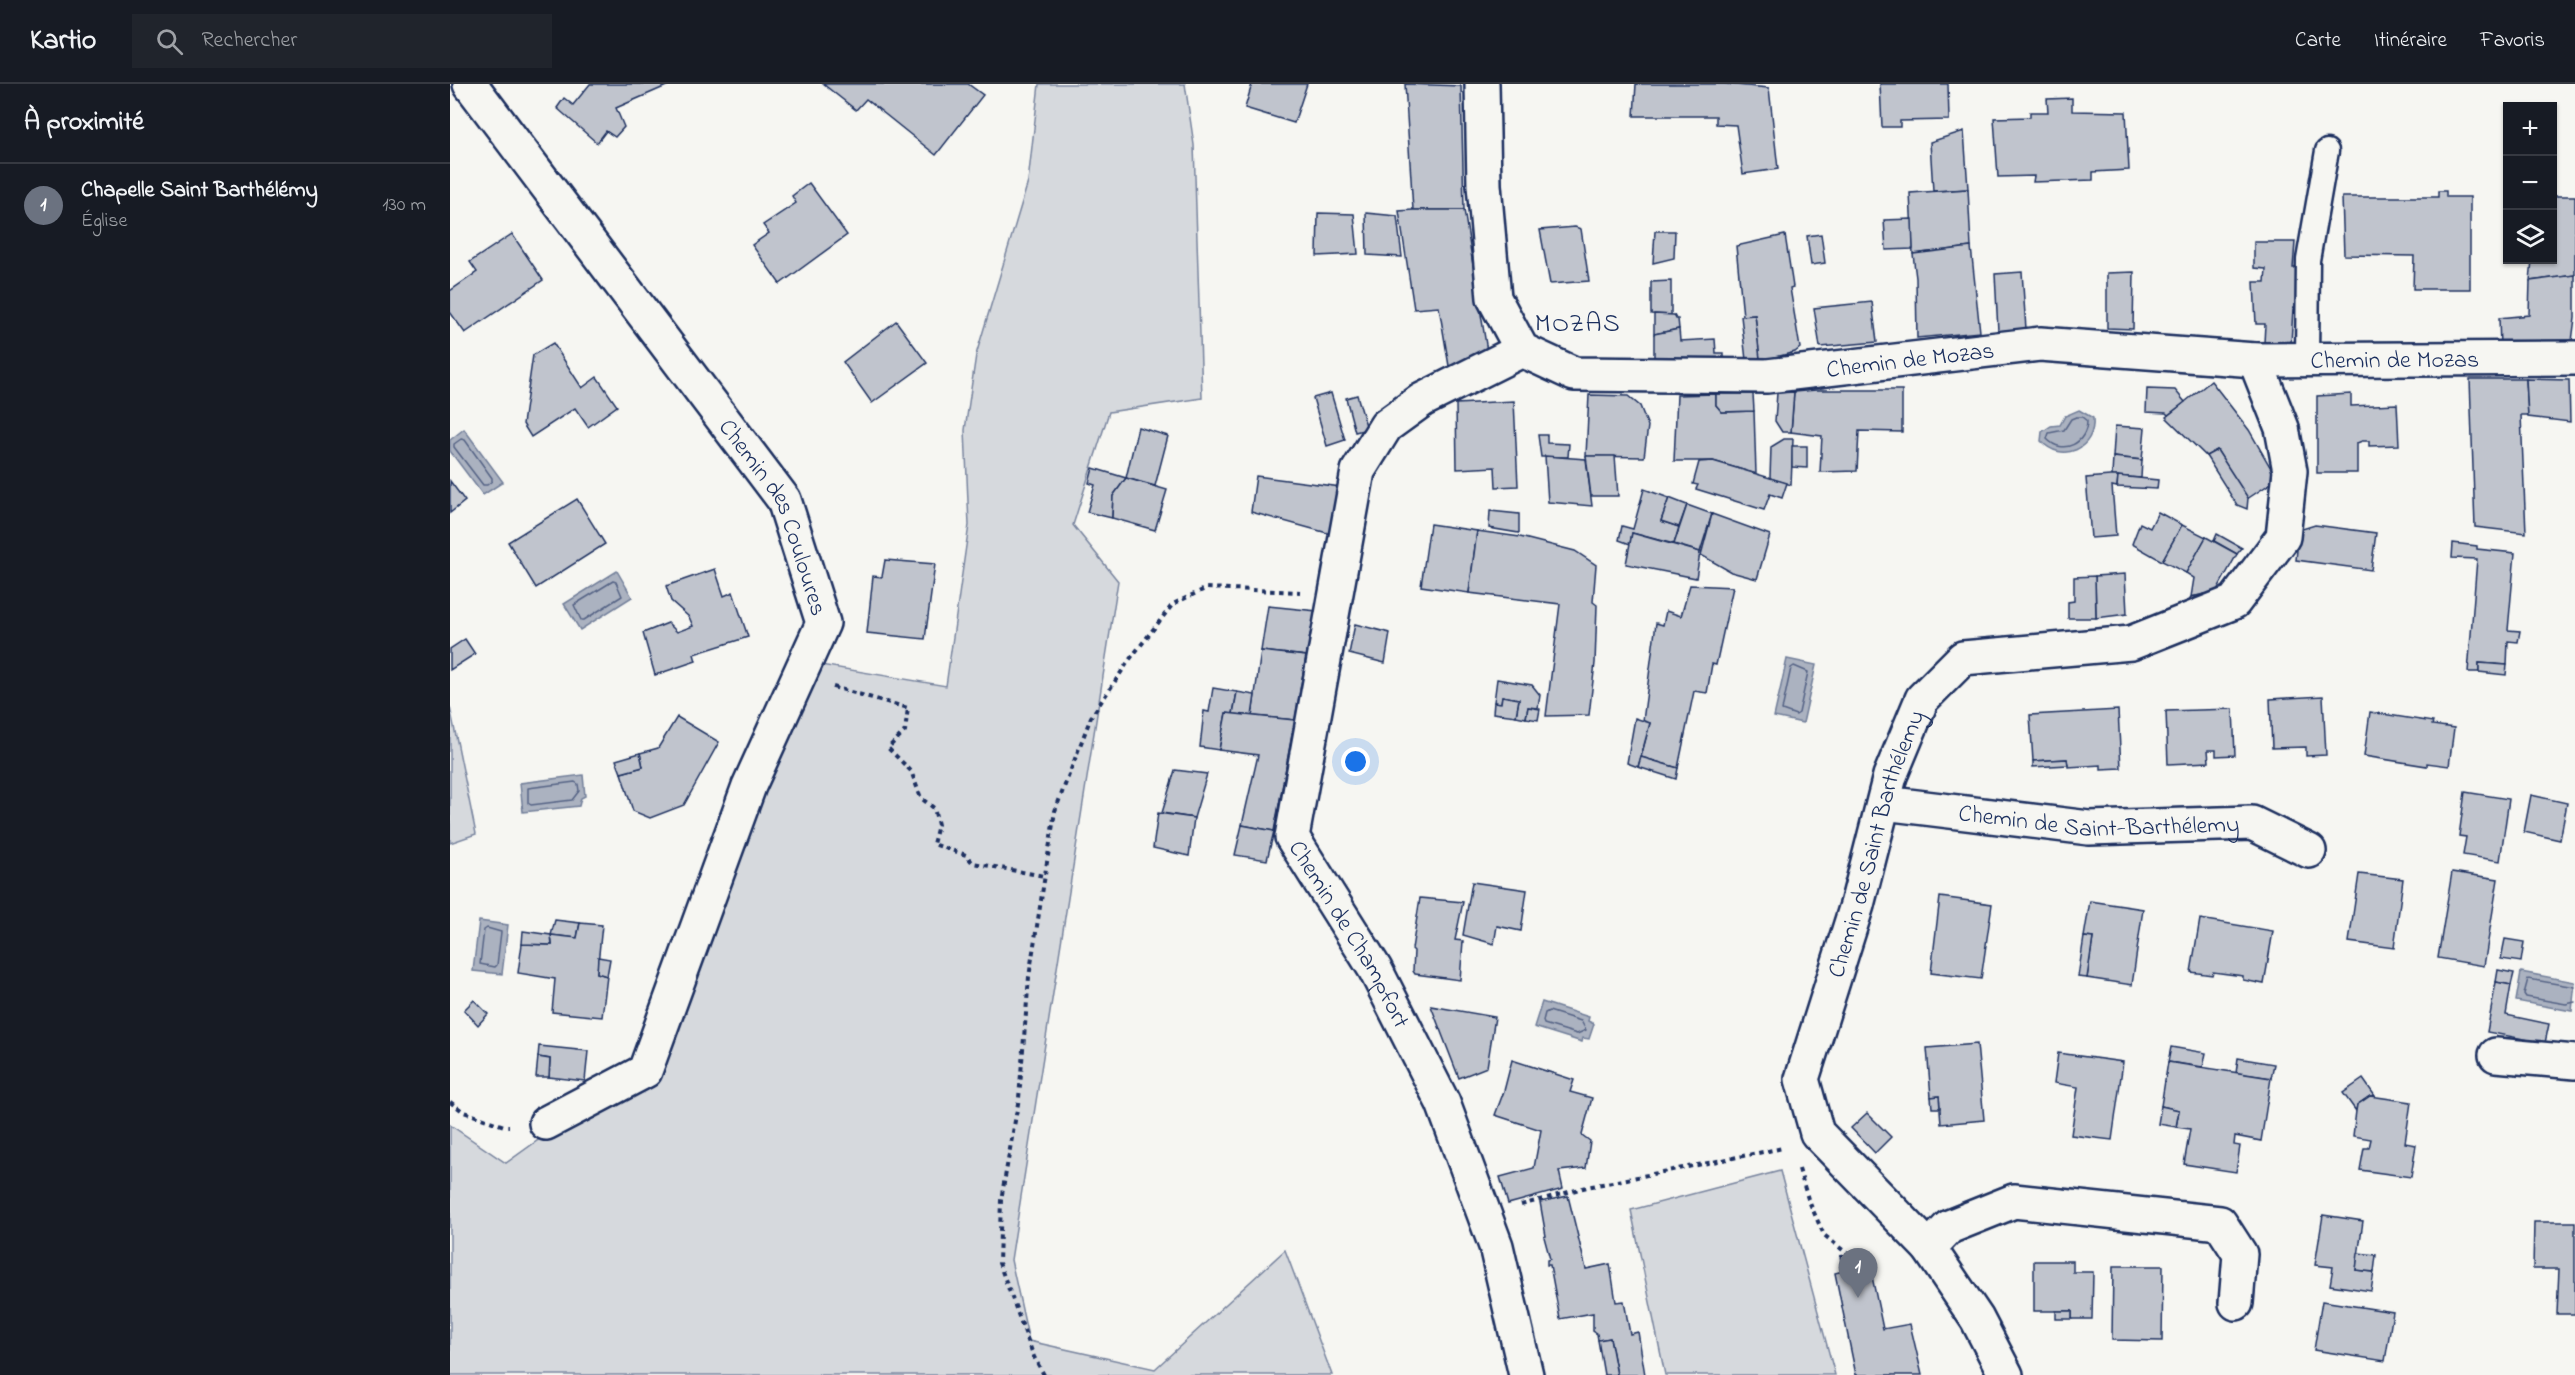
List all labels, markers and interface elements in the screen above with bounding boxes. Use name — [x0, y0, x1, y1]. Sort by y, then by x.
search box — [132, 14, 552, 68]
text: Kartio — [30, 21, 96, 62]
icon: search — [153, 25, 186, 58]
text: Rechercher — [201, 25, 297, 57]
text: Carte — [2295, 26, 2341, 56]
text: Itinéraire — [2374, 26, 2447, 56]
text: Favoris — [2480, 26, 2545, 56]
map controls — [2503, 102, 2557, 264]
button: + — [2503, 102, 2557, 156]
text: À proximité — [24, 104, 144, 142]
button: − — [2503, 156, 2557, 210]
text: Chapelle Saint Barthélémy — [81, 175, 318, 207]
text: 1 — [40, 191, 47, 220]
text: 130 m — [382, 191, 426, 220]
text: Église — [81, 207, 127, 236]
button: layers — [2503, 210, 2557, 264]
district label: MOZAS — [1535, 306, 1621, 344]
street label: Chemin de Mozas — [1825, 334, 1996, 389]
street label: Chemin de Mozas — [2310, 344, 2479, 380]
street label: Chemin des Couloures — [709, 412, 835, 621]
street label: Chemin de Saint Barthélemy — [1820, 705, 1936, 983]
your location — [1341, 747, 1370, 776]
street label: Chemin de Saint-Barthélemy — [1956, 797, 2240, 848]
street label: Chemin de Champfort — [1278, 834, 1417, 1035]
pin: 1 — [1838, 1248, 1878, 1298]

